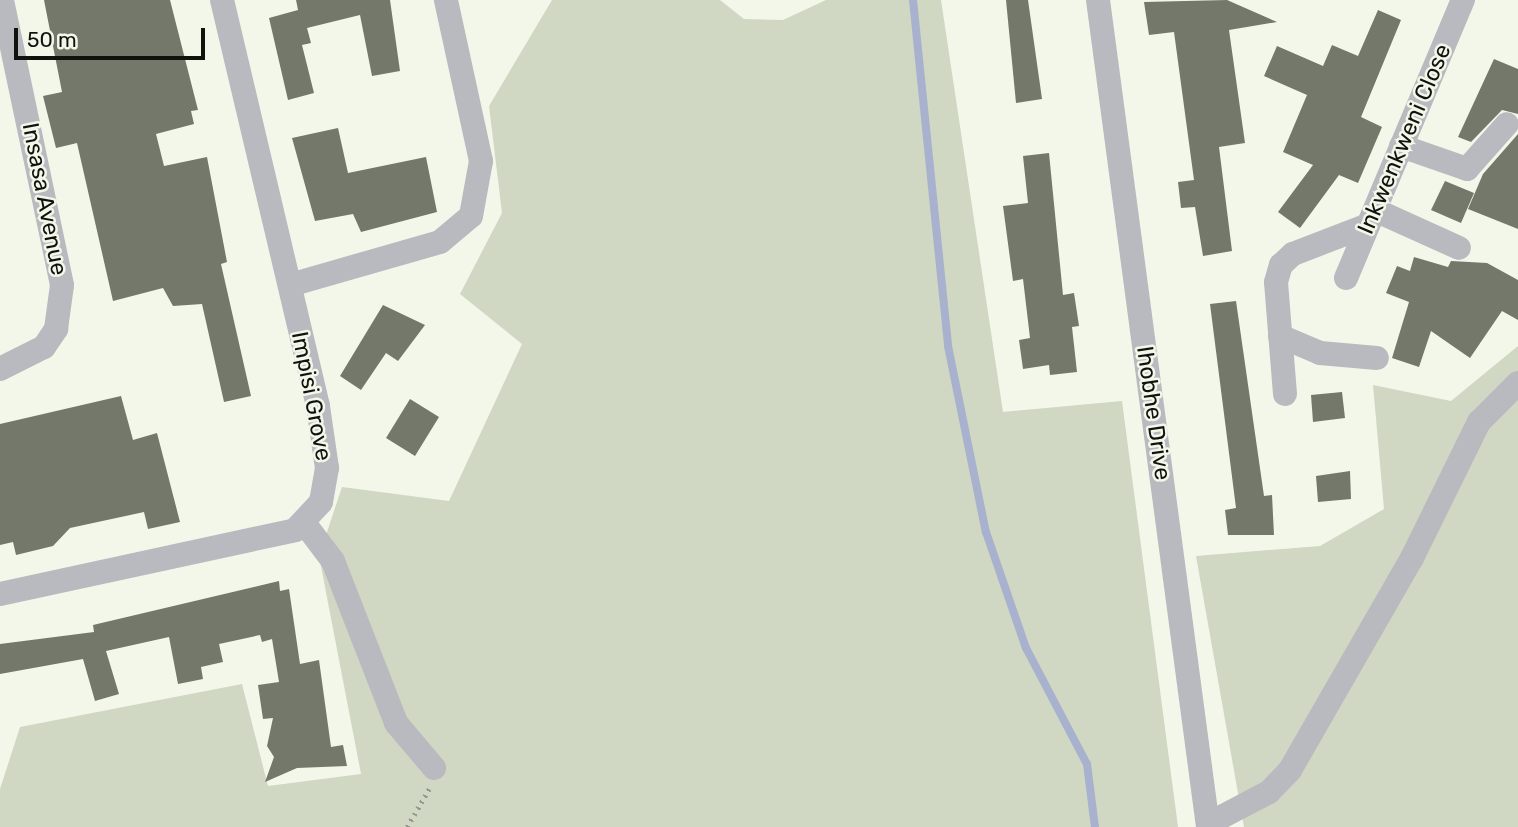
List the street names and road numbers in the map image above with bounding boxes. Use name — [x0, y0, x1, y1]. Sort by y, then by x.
street label: Inkwenkweni Close — [1351, 40, 1457, 238]
street label: Insasa Avenue — [17, 120, 73, 278]
street label: Impisi Grove — [286, 329, 338, 463]
street label: Ihobhe Drive — [1131, 344, 1177, 482]

